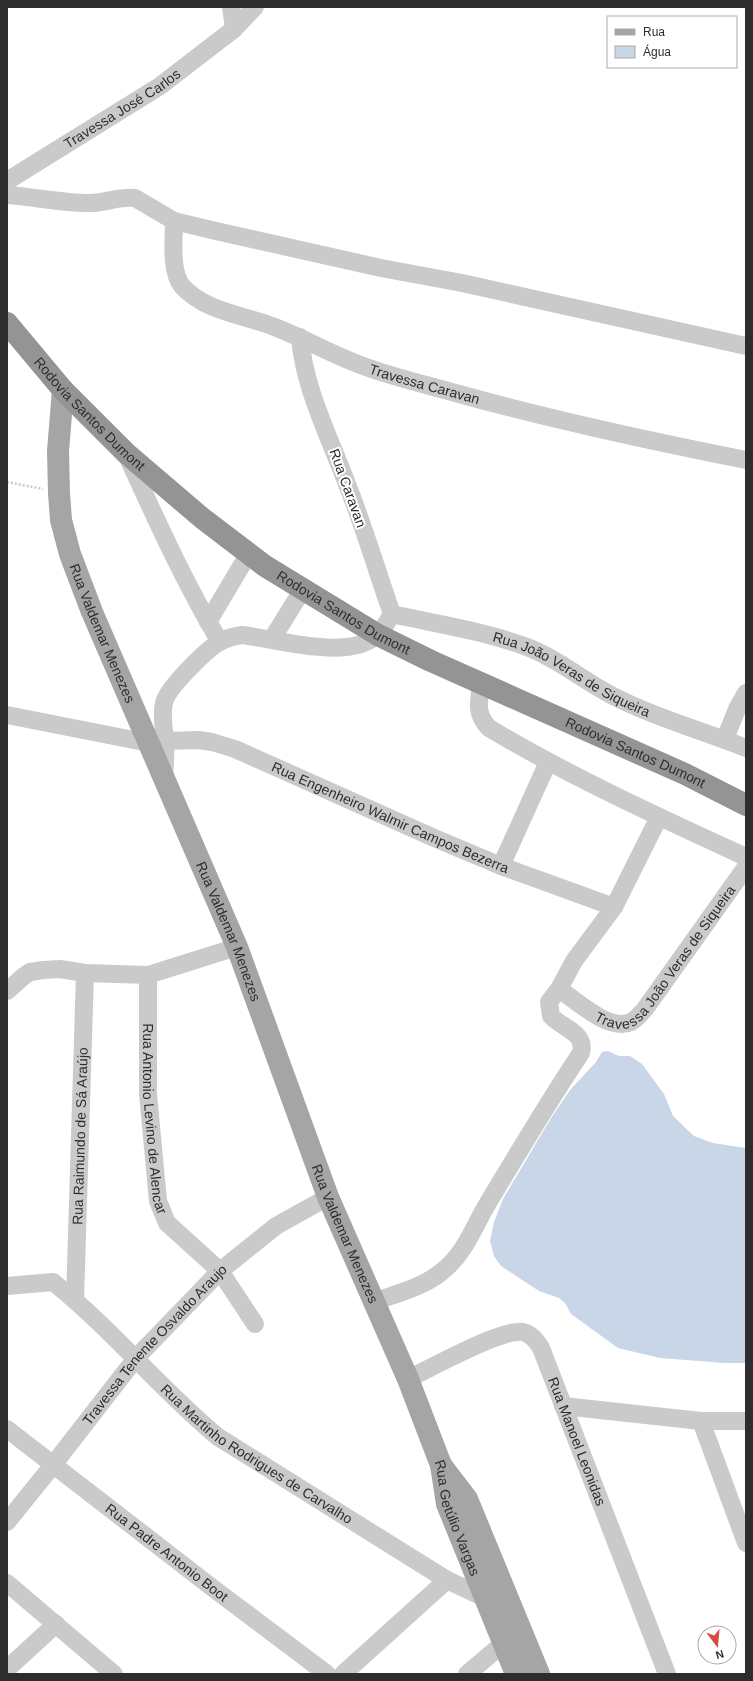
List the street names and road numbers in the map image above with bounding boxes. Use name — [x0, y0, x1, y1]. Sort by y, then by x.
street label: Travessa José Carlos — [61, 65, 183, 152]
street label: Rodovia Santos Dumont — [31, 354, 148, 474]
street label: Travessa Caravan — [367, 361, 481, 407]
street label: Rua Caravan — [326, 447, 370, 529]
street label: Rua Valdemar Menezes — [66, 561, 138, 705]
street label: Rodovia Santos Dumont — [274, 567, 413, 658]
street label: Rua João Veras de Siqueira — [491, 629, 653, 720]
street label: Rodovia Santos Dumont — [563, 714, 708, 791]
street label: Rua Engenheiro Walmir Campos Bezerra — [269, 758, 511, 876]
street label: Rua Valdemar Menezes — [193, 859, 264, 1003]
street label: Travessa João Veras de Siqueira — [592, 882, 738, 1032]
street label: Rua Antonio Levino de Alencar — [140, 1023, 171, 1217]
street label: Rua Raimundo de Sá Araújo — [69, 1047, 91, 1225]
street label: Rua Valdemar Menezes — [309, 1162, 382, 1306]
street label: Travessa Tenente Osvaldo Araujo — [79, 1261, 230, 1428]
street label: Rua Manoel Leonidas — [545, 1375, 609, 1508]
street label: Rua Martinho Rodrigues de Carvalho — [158, 1381, 356, 1527]
street label: Rua Getúlio Vargas — [432, 1457, 483, 1578]
street label: Rua Padre Antonio Boot — [102, 1500, 231, 1605]

